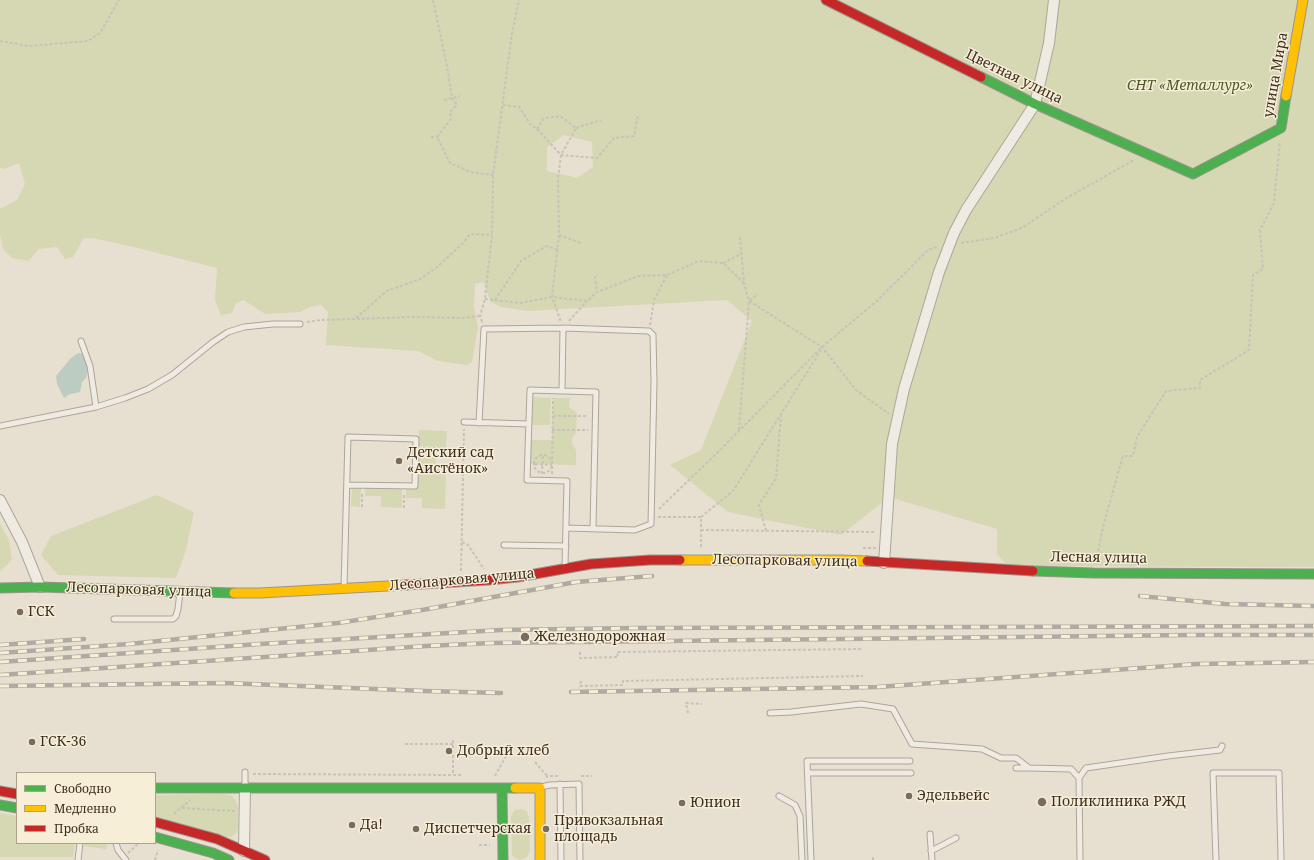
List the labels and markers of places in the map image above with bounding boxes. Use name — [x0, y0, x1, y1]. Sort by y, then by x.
place label: Детский сад «Аистёнок» — [407, 445, 494, 478]
marker: Детский сад «Аистёнок» — [394, 456, 404, 466]
place label: ГСК — [28, 604, 54, 620]
marker: ГСК — [15, 607, 25, 617]
place label: Железнодорожная — [534, 629, 666, 645]
marker: Железнодорожная — [519, 631, 531, 643]
place label: ГСК-36 — [40, 734, 86, 750]
marker: ГСК-36 — [27, 737, 37, 747]
place label: Добрый хлеб — [457, 743, 549, 759]
marker: Добрый хлеб — [444, 746, 454, 756]
place label: Эдельвейс — [917, 788, 990, 804]
marker: Эдельвейс — [904, 791, 914, 801]
place label: Поликлиника РЖД — [1051, 794, 1186, 810]
place label: Юнион — [690, 795, 741, 811]
marker: Поликлиника РЖД — [1036, 796, 1048, 808]
marker: Юнион — [677, 798, 687, 808]
place label: Привокзальная площадь — [554, 813, 664, 846]
place label: Да! — [360, 817, 383, 833]
marker: Да! — [347, 820, 357, 830]
place label: Диспетчерская — [424, 821, 531, 837]
marker: Диспетчерская — [411, 824, 421, 834]
marker: Привокзальная площадь — [541, 824, 551, 834]

